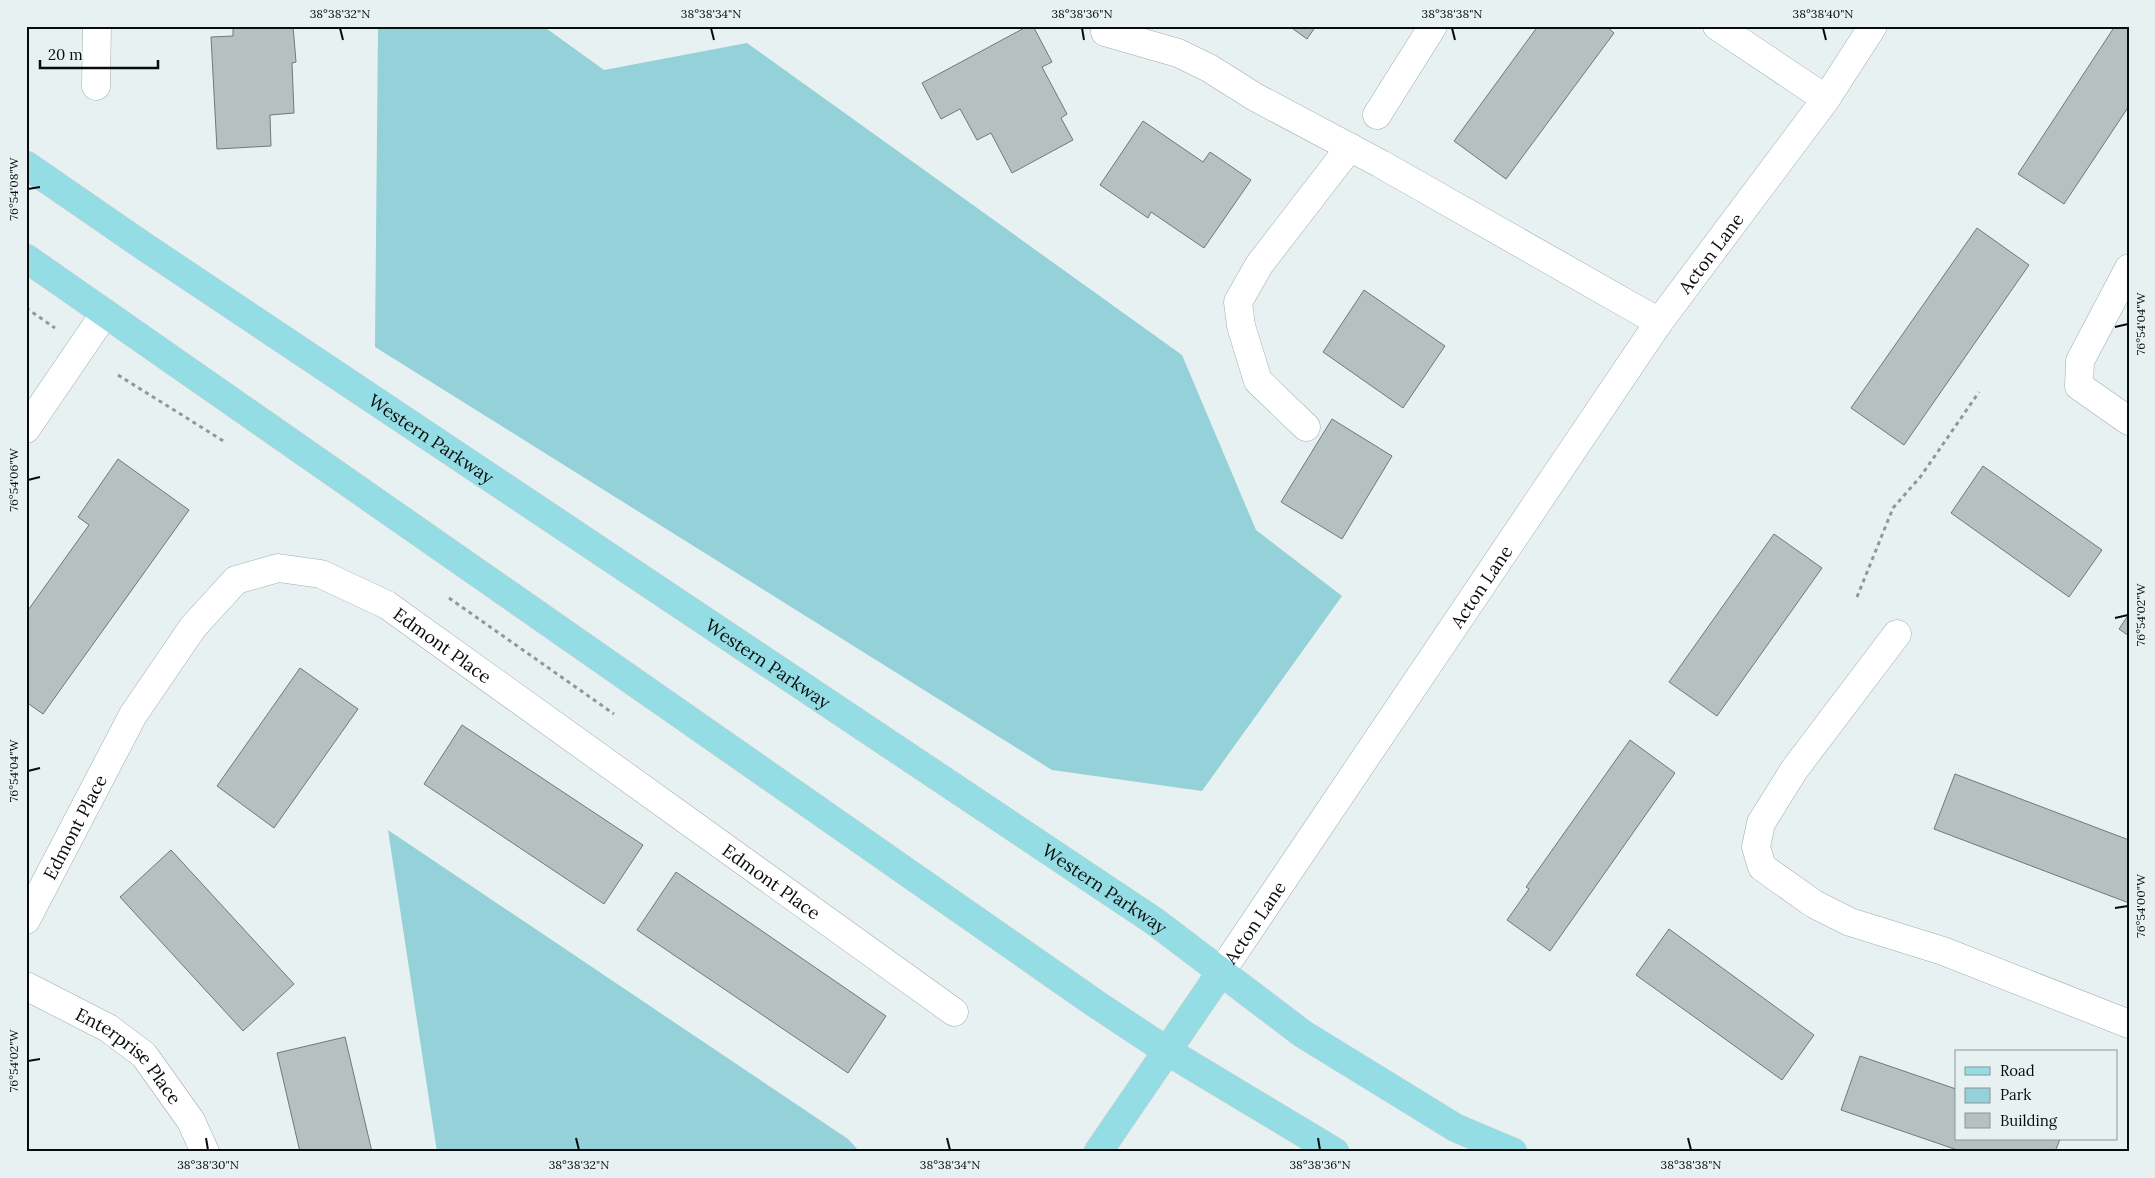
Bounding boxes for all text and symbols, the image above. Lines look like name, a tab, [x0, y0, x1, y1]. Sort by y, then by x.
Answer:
text: 38°38'32"N	[310, 6, 370, 21]
text: 38°38'34"N	[681, 6, 741, 21]
text: 38°38'36"N	[1051, 6, 1113, 21]
text: 38°38'38"N	[1422, 6, 1482, 21]
text: 38°38'40"N	[1793, 6, 1853, 21]
scale bar	[40, 38, 158, 70]
text: 20 m	[48, 45, 83, 64]
text: 76°54'08"W	[6, 156, 21, 221]
street label: Acton Lane	[1672, 208, 1748, 299]
text: 76°54'04"W	[2133, 292, 2148, 355]
street label: Western Parkway	[364, 388, 499, 489]
text: 76°54'06"W	[6, 447, 21, 512]
street label: Acton Lane	[1444, 540, 1517, 633]
text: 76°54'02"W	[2133, 583, 2148, 646]
street label: Edmont Place	[389, 602, 496, 688]
street label: Western Parkway	[701, 613, 836, 714]
text: 76°54'04"W	[6, 739, 21, 802]
street label: Edmont Place	[38, 770, 112, 883]
street label: Edmont Place	[718, 838, 825, 924]
street label: Western Parkway	[1038, 838, 1173, 939]
text: 76°54'00"W	[2133, 873, 2148, 938]
street label: Acton Lane	[1218, 876, 1291, 969]
street label: Enterprise Place	[72, 1002, 187, 1109]
text: 76°54'02"W	[6, 1029, 21, 1092]
legend	[1955, 1050, 2118, 1140]
text: Road	[2000, 1061, 2035, 1080]
text: Park	[2000, 1085, 2031, 1104]
text: Building	[2000, 1111, 2058, 1130]
text: 38°38'30"N	[177, 1157, 239, 1172]
text: 38°38'32"N	[549, 1157, 609, 1172]
text: 38°38'34"N	[920, 1157, 980, 1172]
text: 38°38'36"N	[1289, 1157, 1351, 1172]
text: 38°38'38"N	[1661, 1157, 1721, 1172]

